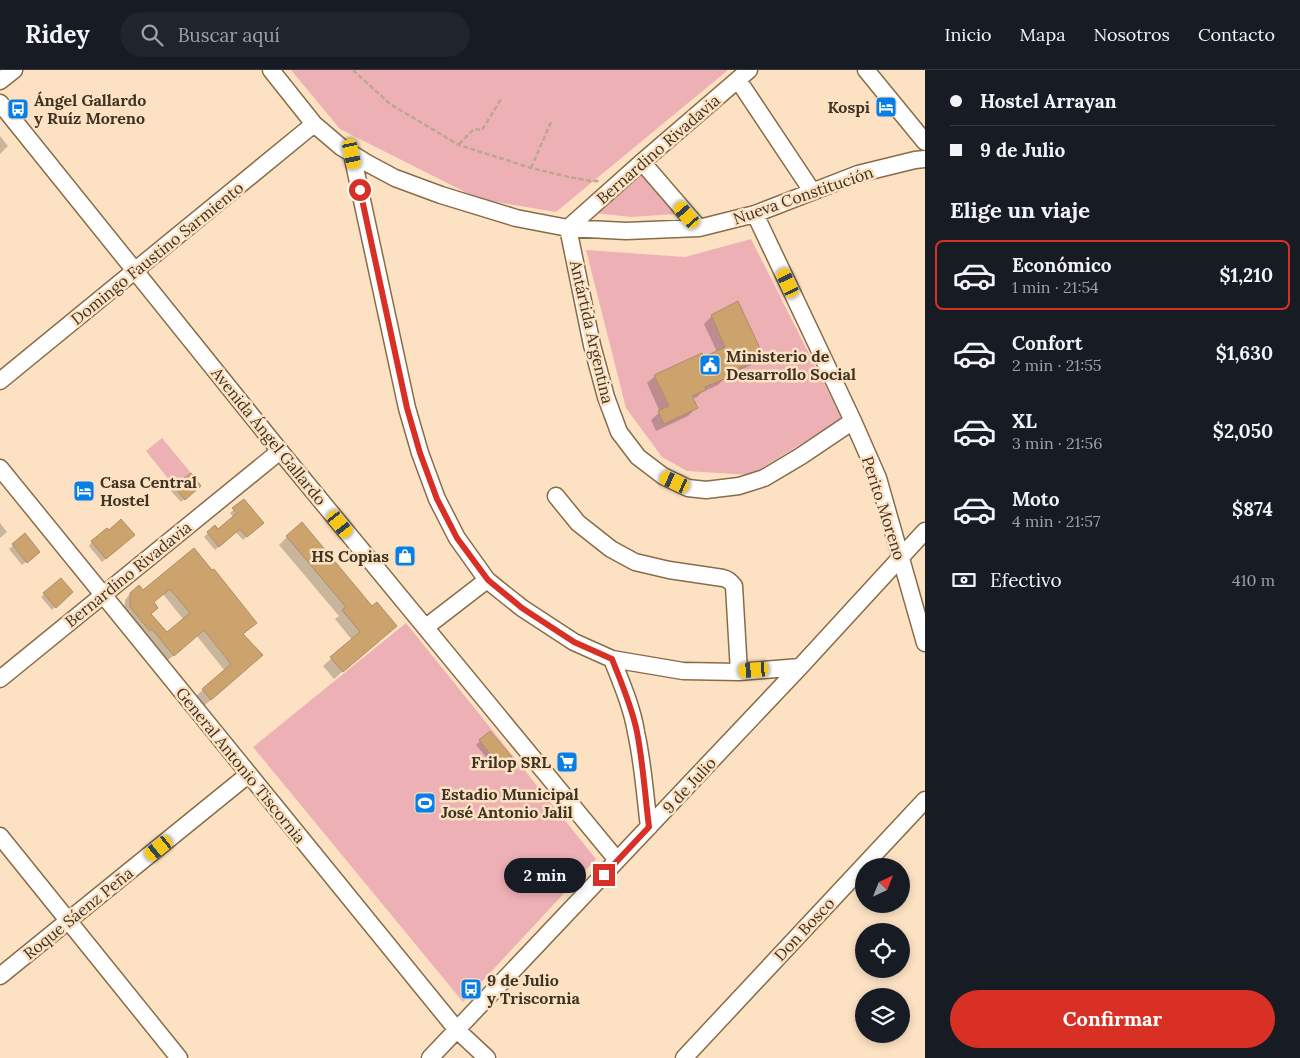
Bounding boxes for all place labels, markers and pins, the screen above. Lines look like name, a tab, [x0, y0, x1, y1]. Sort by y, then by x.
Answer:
place label: Ángel Gallardo y Ruíz Moreno	[34, 90, 146, 128]
hotel icon: Kospi	[874, 95, 898, 119]
bus stop icon: Ángel Gallardo y Ruíz Moreno	[6, 97, 30, 121]
place label: Kospi	[827, 97, 870, 117]
place label: Ministerio de Desarrollo Social	[726, 346, 856, 384]
public building icon: Ministerio de Desarrollo Social	[698, 353, 722, 377]
place label: Casa Central Hostel	[100, 472, 197, 510]
hotel icon: Casa Central Hostel	[72, 479, 96, 503]
shop icon: HS Copias	[393, 544, 417, 568]
place label: HS Copias	[311, 546, 389, 566]
supermarket icon: Frilop SRL	[555, 750, 579, 774]
place label: Frilop SRL	[471, 752, 551, 772]
place label: Estadio Municipal José Antonio Jalil	[441, 784, 579, 822]
sports icon: Estadio Municipal José Antonio Jalil	[413, 791, 437, 815]
place label: 9 de Julio y Triscornia	[487, 970, 580, 1008]
bus stop icon: 9 de Julio y Triscornia	[459, 977, 483, 1001]

